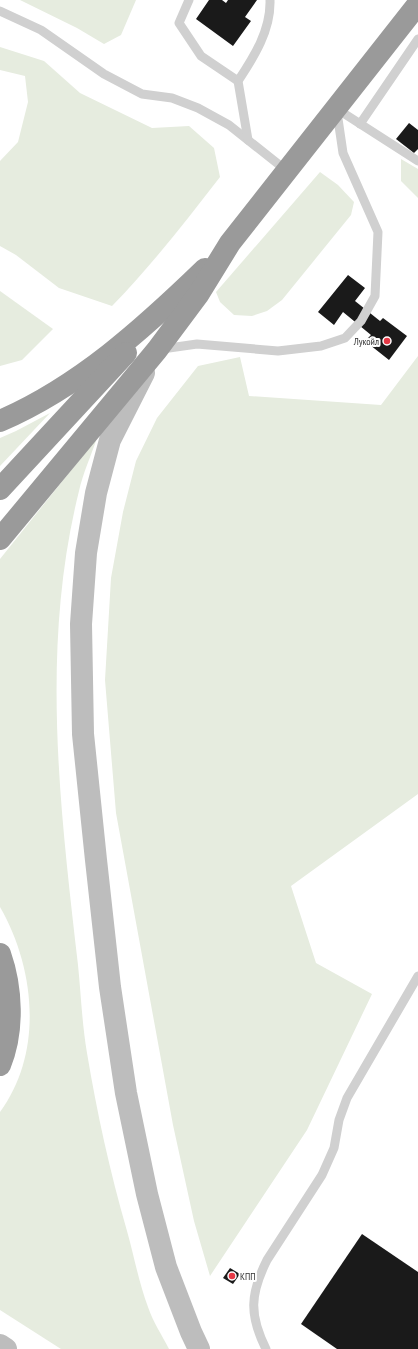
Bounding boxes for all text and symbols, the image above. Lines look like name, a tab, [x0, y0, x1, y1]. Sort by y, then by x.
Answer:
place label: Лукойл	[353, 335, 379, 348]
marker: Лукойл	[382, 336, 392, 346]
place label: КПП	[240, 1270, 255, 1283]
marker: КПП	[227, 1271, 237, 1281]

